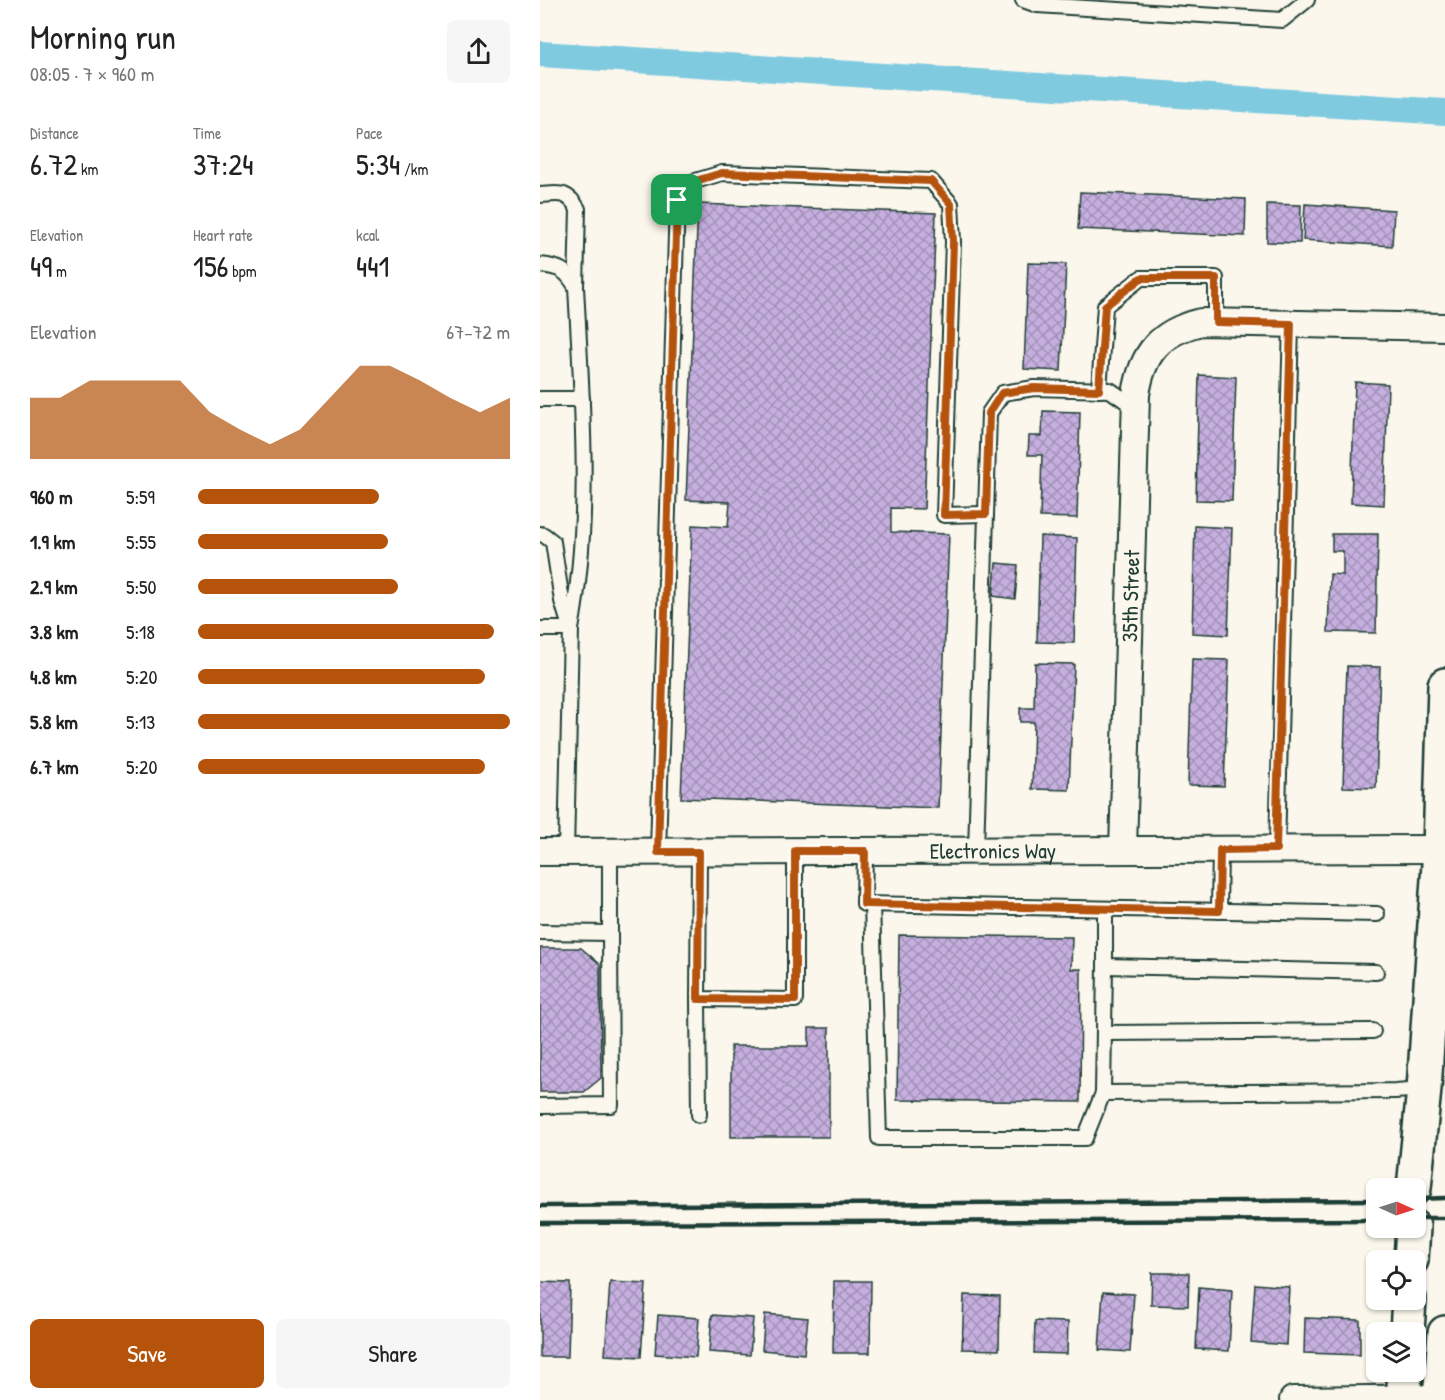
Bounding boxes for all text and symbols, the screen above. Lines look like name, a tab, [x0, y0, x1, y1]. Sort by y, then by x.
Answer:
text: Morning run	[30, 15, 176, 59]
button: share	[447, 20, 510, 83]
text: 08:05 · 7 × 960 m	[30, 60, 154, 87]
text: Distance	[30, 122, 79, 144]
text: Time	[193, 122, 221, 144]
text: Pace	[356, 122, 383, 144]
text: 6.72	[30, 144, 77, 184]
text: 37:24	[193, 144, 254, 184]
text: 5:34	[356, 144, 400, 184]
text: km	[77, 158, 98, 180]
text: /km	[400, 158, 428, 180]
pin	[651, 174, 702, 225]
icon: arrive	[660, 183, 693, 216]
text: Elevation	[30, 224, 83, 246]
text: Heart rate	[193, 224, 253, 246]
text: kcal	[356, 224, 379, 246]
text: 49	[30, 246, 52, 286]
text: 156	[193, 246, 229, 286]
text: 441	[356, 246, 389, 286]
text: m	[52, 260, 67, 282]
text: bpm	[229, 260, 257, 282]
text: Elevation	[30, 318, 96, 345]
text: 67–72 m	[446, 318, 510, 345]
text: 960 m	[30, 483, 72, 510]
text: 5:59	[126, 483, 155, 510]
text: 1.9 km	[30, 528, 75, 555]
text: 5:55	[126, 528, 156, 555]
street label: 35th Street	[1114, 549, 1147, 643]
text: 2.9 km	[30, 573, 77, 600]
text: 5:50	[126, 573, 157, 600]
text: 3.8 km	[30, 618, 78, 645]
text: 5:18	[126, 618, 155, 645]
text: 4.8 km	[30, 663, 77, 690]
text: 5:20	[126, 663, 157, 690]
text: 5.8 km	[30, 708, 78, 735]
text: 5:13	[126, 708, 155, 735]
text: 6.7 km	[30, 753, 79, 780]
text: 5:20	[126, 753, 157, 780]
street label: Electronics Way	[930, 835, 1056, 866]
north arrow	[1366, 1178, 1426, 1238]
map controls	[1366, 1178, 1426, 1382]
button: locate	[1366, 1250, 1426, 1310]
button: Save	[30, 1319, 264, 1388]
button: Share	[276, 1319, 510, 1388]
button: layers	[1366, 1322, 1426, 1382]

